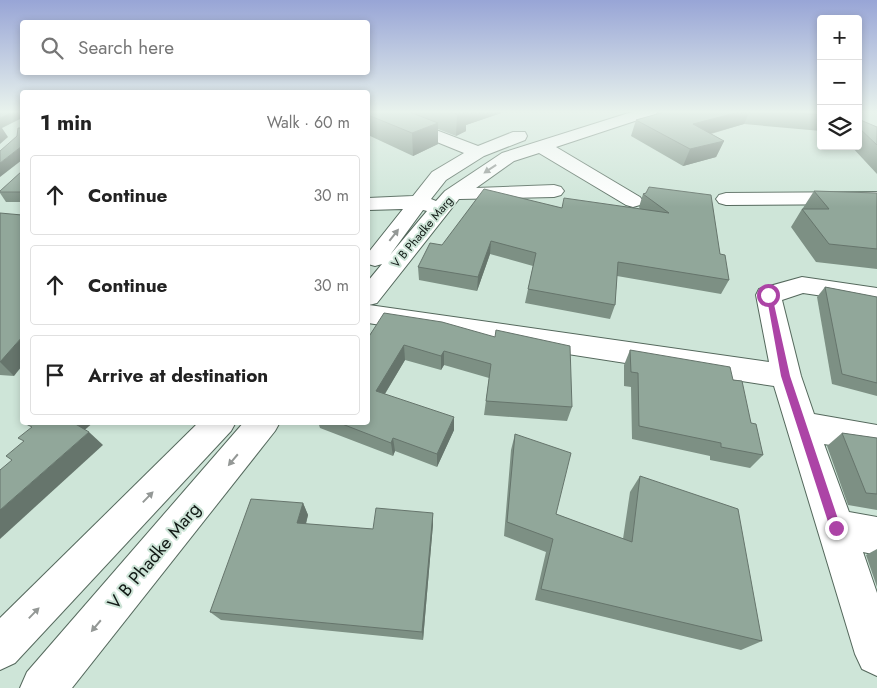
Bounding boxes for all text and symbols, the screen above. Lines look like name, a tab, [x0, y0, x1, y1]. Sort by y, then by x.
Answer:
map controls	[817, 15, 862, 150]
button: +	[817, 15, 862, 60]
search box	[20, 20, 370, 75]
icon: search	[38, 34, 66, 62]
text: Search here	[78, 34, 174, 61]
button: −	[817, 60, 862, 105]
button: layers	[817, 105, 862, 150]
text: 1 min	[40, 108, 92, 138]
text: Walk · 60 m	[267, 111, 350, 134]
one-way arrow	[483, 164, 496, 174]
icon: ahead	[41, 181, 69, 209]
text: Continue	[88, 182, 167, 209]
text: 30 m	[313, 184, 349, 207]
street label: V B Phadke Marg	[387, 192, 457, 272]
one-way arrow	[388, 229, 399, 242]
icon: ahead	[41, 271, 69, 299]
text: Continue	[88, 272, 167, 299]
text: 30 m	[313, 274, 349, 297]
route start	[757, 284, 780, 307]
icon: arrive	[41, 361, 69, 389]
text: Arrive at destination	[88, 362, 268, 389]
one-way arrow	[228, 454, 239, 466]
one-way arrow	[142, 491, 154, 503]
street label: V B Phadke Marg	[101, 497, 207, 615]
route end	[825, 517, 848, 540]
one-way arrow	[28, 607, 40, 619]
one-way arrow	[91, 619, 102, 632]

